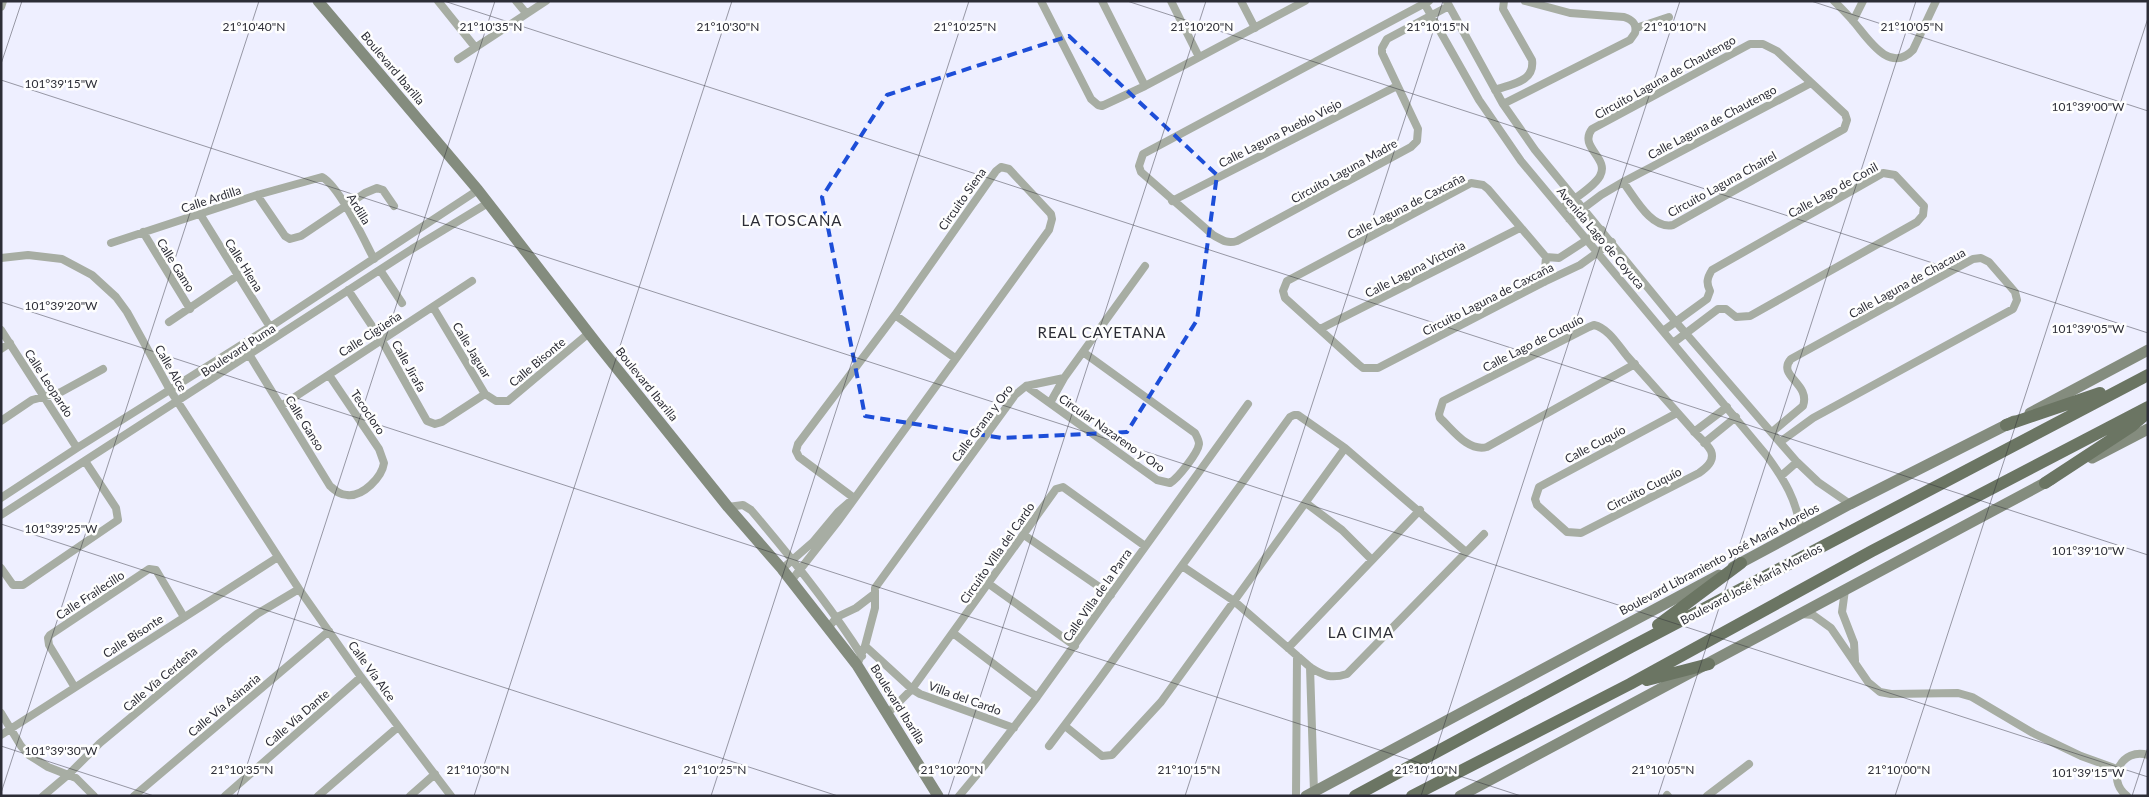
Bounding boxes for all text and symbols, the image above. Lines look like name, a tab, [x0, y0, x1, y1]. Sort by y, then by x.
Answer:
text: 21°10'40"N	[223, 19, 285, 34]
text: 21°10'35"N	[460, 19, 522, 34]
text: 21°10'30"N	[697, 19, 759, 34]
text: 21°10'25"N	[934, 19, 996, 34]
text: 21°10'20"N	[1171, 19, 1233, 34]
text: 21°10'15"N	[1407, 19, 1469, 34]
text: 21°10'10"N	[1644, 19, 1706, 34]
text: 21°10'05"N	[1881, 19, 1943, 34]
street label: Boulevard Ibarilla	[358, 28, 428, 108]
street label: Circuito Laguna de Chautengo	[1592, 32, 1738, 122]
text: 101°39'15"W	[24, 76, 98, 91]
street label: Calle Laguna de Chautengo	[1645, 82, 1779, 162]
street label: Calle Laguna Pueblo Viejo	[1216, 95, 1344, 171]
text: 101°39'00"W	[2051, 99, 2125, 114]
street label: Circuito Laguna Madre	[1288, 136, 1400, 206]
street label: Circuito Laguna Chairel	[1665, 148, 1779, 220]
street label: Calle Lago de Conil	[1785, 159, 1881, 221]
street label: Circuito Siena	[935, 165, 989, 233]
street label: Calle Laguna de Caxcaña	[1345, 170, 1467, 242]
street label: Calle Ardilla	[179, 182, 243, 216]
street label: Avenida Lago de Coyuca	[1554, 184, 1648, 292]
street label: Ardilla	[344, 191, 374, 227]
district label: LA TOSCANA	[741, 211, 843, 229]
street label: Calle Gamo	[154, 235, 198, 295]
street label: Calle Hiena	[222, 236, 266, 294]
street label: Calle Laguna Victoria	[1362, 237, 1468, 301]
street label: Calle Laguna de Chacaua	[1846, 245, 1968, 321]
street label: Circuito Laguna de Caxcaña	[1420, 259, 1556, 339]
text: 101°39'20"W	[24, 298, 98, 313]
street label: Calle Cigüeña	[336, 308, 404, 360]
street label: Calle Lago de Cuquío	[1480, 311, 1586, 375]
street label: Calle Jaguar	[449, 319, 495, 381]
street label: Boulevard Puma	[198, 320, 278, 380]
text: 101°39'05"W	[2051, 321, 2125, 336]
district label: REAL CAYETANA	[1037, 323, 1167, 341]
street label: Calle Bisonte	[506, 334, 568, 390]
street label: Calle Jirafa	[389, 338, 429, 395]
street label: Calle Alce	[152, 342, 190, 394]
street label: Boulevard Ibarilla	[613, 344, 681, 424]
street label: Calle Leopardo	[21, 346, 77, 420]
street label: Calle Grana y Oro	[948, 381, 1016, 465]
street label: Tecocloro	[348, 387, 388, 437]
street label: Circular Nazareno y Oro	[1056, 391, 1168, 475]
street label: Calle Ganso	[282, 393, 328, 454]
street label: Calle Cuquío	[1562, 422, 1628, 466]
street label: Circuito Cuquío	[1604, 464, 1684, 514]
street label: Circuito Villa del Cardo	[956, 499, 1038, 607]
street label: Boulevard Libramiento José María Morelos	[1617, 500, 1821, 618]
text: 101°39'25"W	[24, 521, 98, 536]
street label: Boulevard José María Morelos	[1678, 540, 1824, 628]
text: 101°39'10"W	[2051, 543, 2125, 558]
street label: Calle Villa de la Parra	[1059, 546, 1135, 644]
street label: Calle Frailecillo	[53, 567, 127, 623]
street label: Calle Bisonte	[100, 611, 166, 661]
district label: LA CIMA	[1328, 623, 1394, 641]
street label: Calle Vía Alce	[345, 638, 399, 704]
street label: Calle Vía Cerdeña	[120, 644, 200, 714]
street label: Boulevard Ibarilla	[868, 661, 928, 747]
street label: Calle Vía Asinaria	[185, 670, 263, 740]
street label: Villa del Cardo	[927, 678, 1004, 718]
street label: Calle Vía Dante	[262, 686, 332, 750]
text: 101°39'30"W	[24, 743, 98, 758]
text: 21°10'35"N	[211, 762, 273, 777]
text: 21°10'30"N	[447, 762, 509, 777]
text: 21°10'25"N	[684, 762, 746, 777]
text: 21°10'20"N	[921, 762, 983, 777]
text: 21°10'15"N	[1158, 762, 1220, 777]
text: 21°10'10"N	[1395, 762, 1457, 777]
text: 21°10'05"N	[1632, 762, 1694, 777]
text: 21°10'00"N	[1868, 762, 1930, 777]
text: 101°39'15"W	[2051, 765, 2125, 780]

